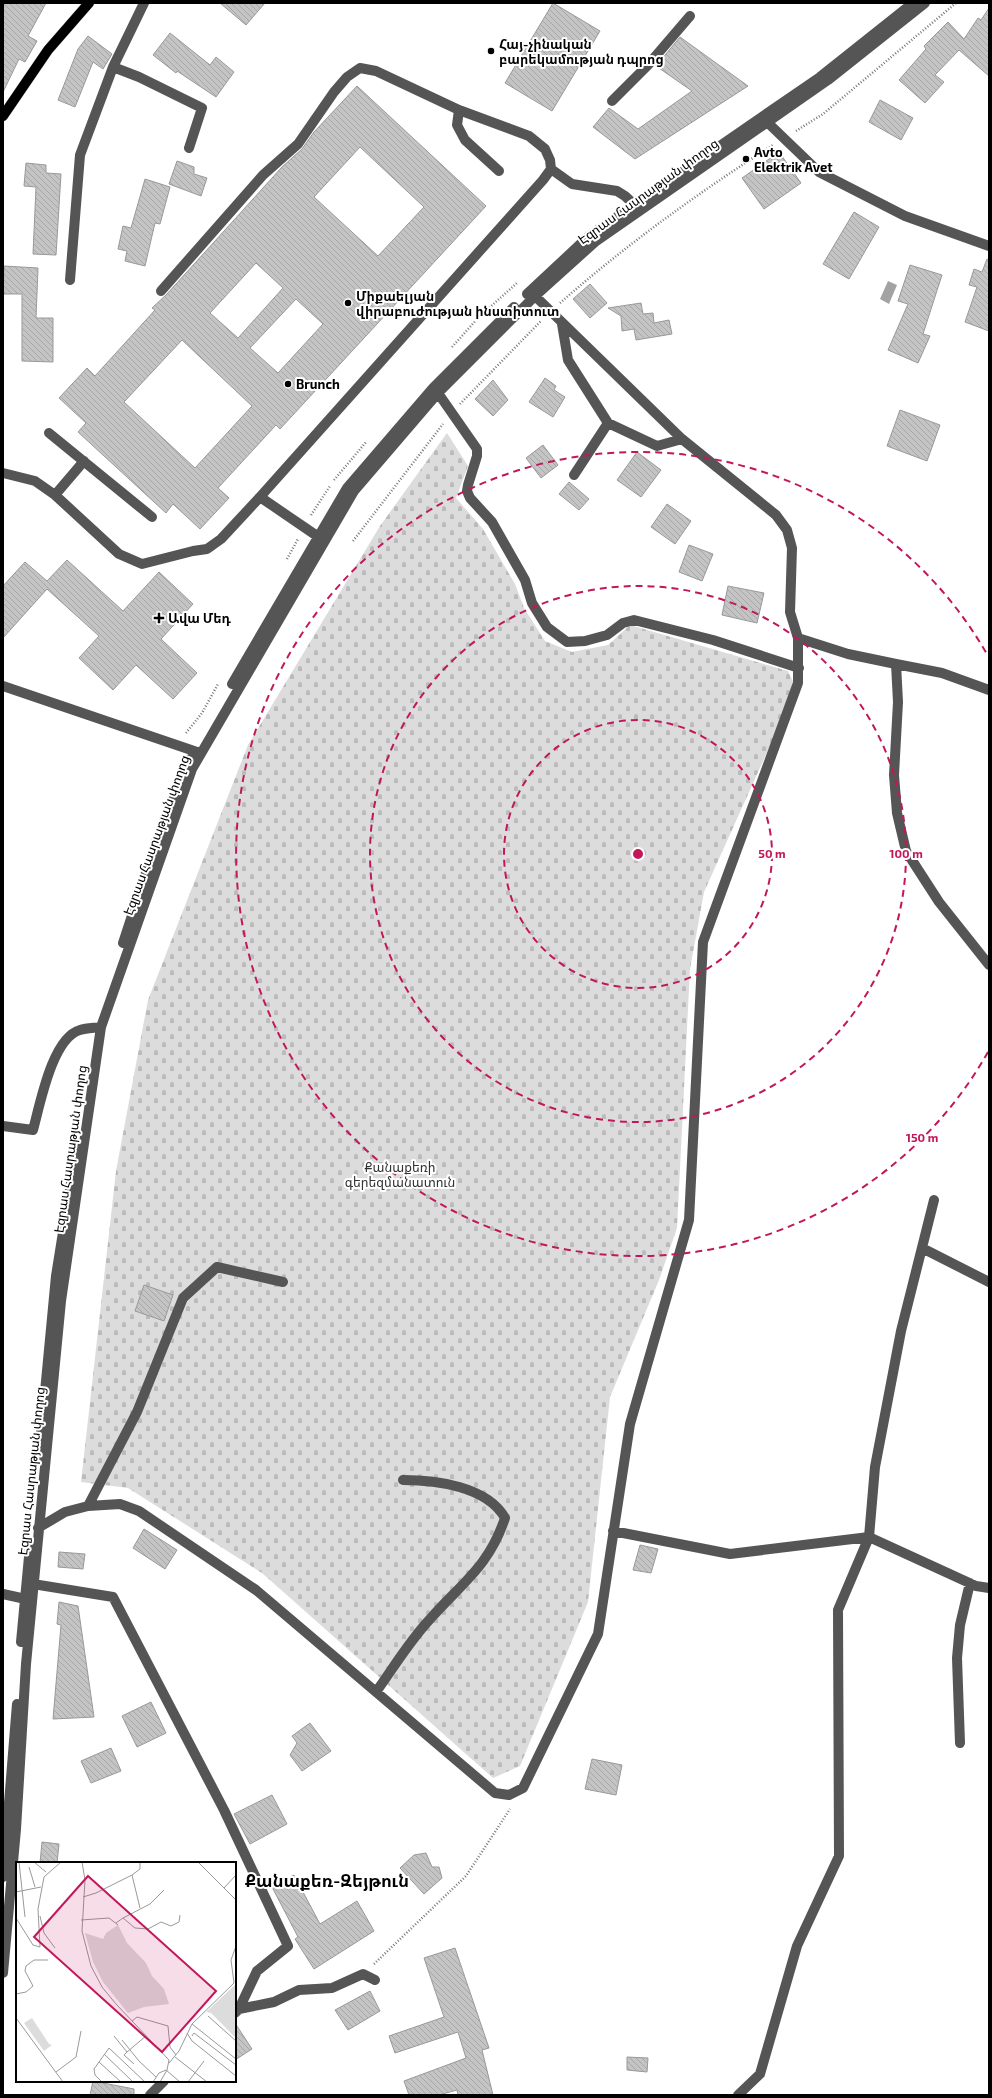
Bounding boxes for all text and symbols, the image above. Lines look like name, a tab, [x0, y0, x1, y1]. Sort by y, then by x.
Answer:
place label: Հայ-չինական բարեկամության դպրոց	[499, 36, 664, 67]
marker: Հայ-չինական բարեկամության դպրոց	[486, 46, 496, 56]
street label: Էզրաս Հասրաթյան փողոց	[575, 135, 721, 247]
place label: Avto Elektrik Avet	[754, 144, 833, 175]
marker: Avto Elektrik Avet	[741, 154, 751, 164]
place label: Միքաելյան վիրաբուժության ինստիտուտ	[356, 288, 559, 319]
marker: Միքաելյան վիրաբուժության ինստիտուտ	[343, 298, 353, 308]
place label: Brunch	[296, 376, 340, 392]
marker: Brunch	[283, 379, 293, 389]
place label: Ավա Մեդ	[168, 610, 232, 626]
marker: Ավա Մեդ	[153, 612, 165, 624]
street label: Էզրաս Հասրաթյան փողոց	[119, 753, 193, 917]
text: 50 m	[758, 846, 786, 860]
text: 100 m	[889, 846, 923, 860]
centre of rings	[631, 847, 645, 861]
street label: Էզրաս Հասրաթյան փողոց	[50, 1064, 90, 1234]
text: 150 m	[906, 1130, 938, 1144]
park label: Քանաքեռի գերեզմանատուն	[345, 1159, 455, 1190]
street label: Էզրաս Հասրաթյան փողոց	[14, 1386, 48, 1556]
inset map	[16, 1862, 236, 2082]
district label: Քանաքեռ-Զեյթուն	[245, 1870, 409, 1891]

